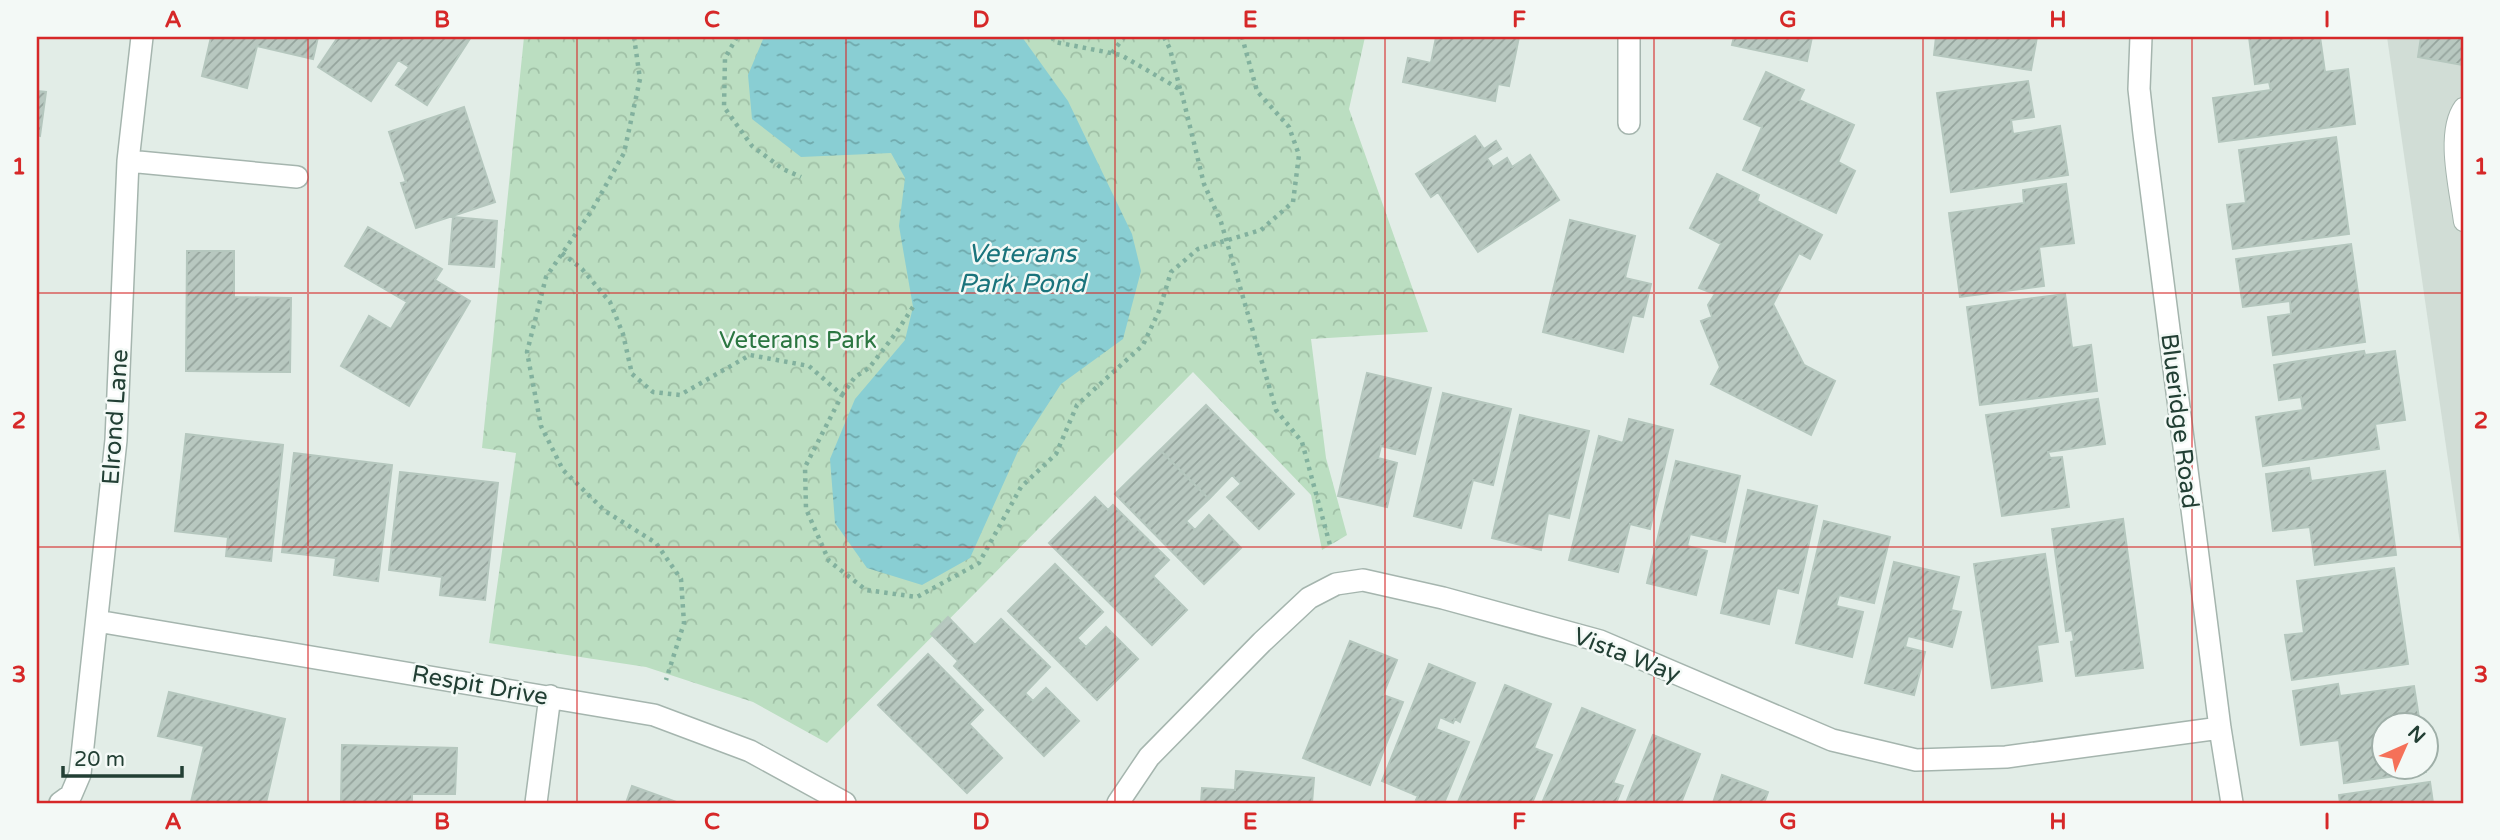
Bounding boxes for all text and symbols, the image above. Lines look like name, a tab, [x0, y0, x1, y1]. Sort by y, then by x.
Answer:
text: A	[164, 6, 182, 34]
text: B	[434, 6, 450, 34]
text: C	[704, 6, 720, 34]
text: D	[972, 6, 990, 34]
text: E	[1243, 6, 1257, 34]
text: F	[1512, 6, 1526, 34]
text: G	[1779, 6, 1797, 34]
text: H	[2049, 6, 2067, 34]
text: I	[2324, 6, 2330, 34]
text: 1	[12, 153, 26, 181]
text: 1	[2474, 153, 2488, 181]
water label: Veterans Park Pond	[958, 238, 1088, 299]
park label: Veterans Park	[719, 326, 877, 355]
street label: Blueridge Road	[2154, 332, 2205, 510]
street label: Elrond Lane	[96, 348, 135, 486]
text: 2	[12, 407, 26, 435]
text: 2	[2474, 407, 2488, 435]
street label: Vista Way	[1569, 622, 1684, 689]
street label: Respit Drive	[410, 659, 550, 712]
text: 3	[12, 661, 26, 689]
text: 3	[2474, 661, 2488, 689]
north arrow	[2370, 710, 2440, 780]
text: N	[2403, 722, 2429, 748]
scale bar	[63, 735, 182, 779]
text: 20 m	[74, 747, 125, 772]
text: A	[164, 808, 182, 836]
text: B	[434, 808, 450, 836]
text: C	[704, 808, 720, 836]
text: D	[972, 808, 990, 836]
text: E	[1243, 808, 1257, 836]
text: F	[1512, 808, 1526, 836]
text: G	[1779, 808, 1797, 836]
text: H	[2049, 808, 2067, 836]
text: I	[2324, 808, 2330, 836]

